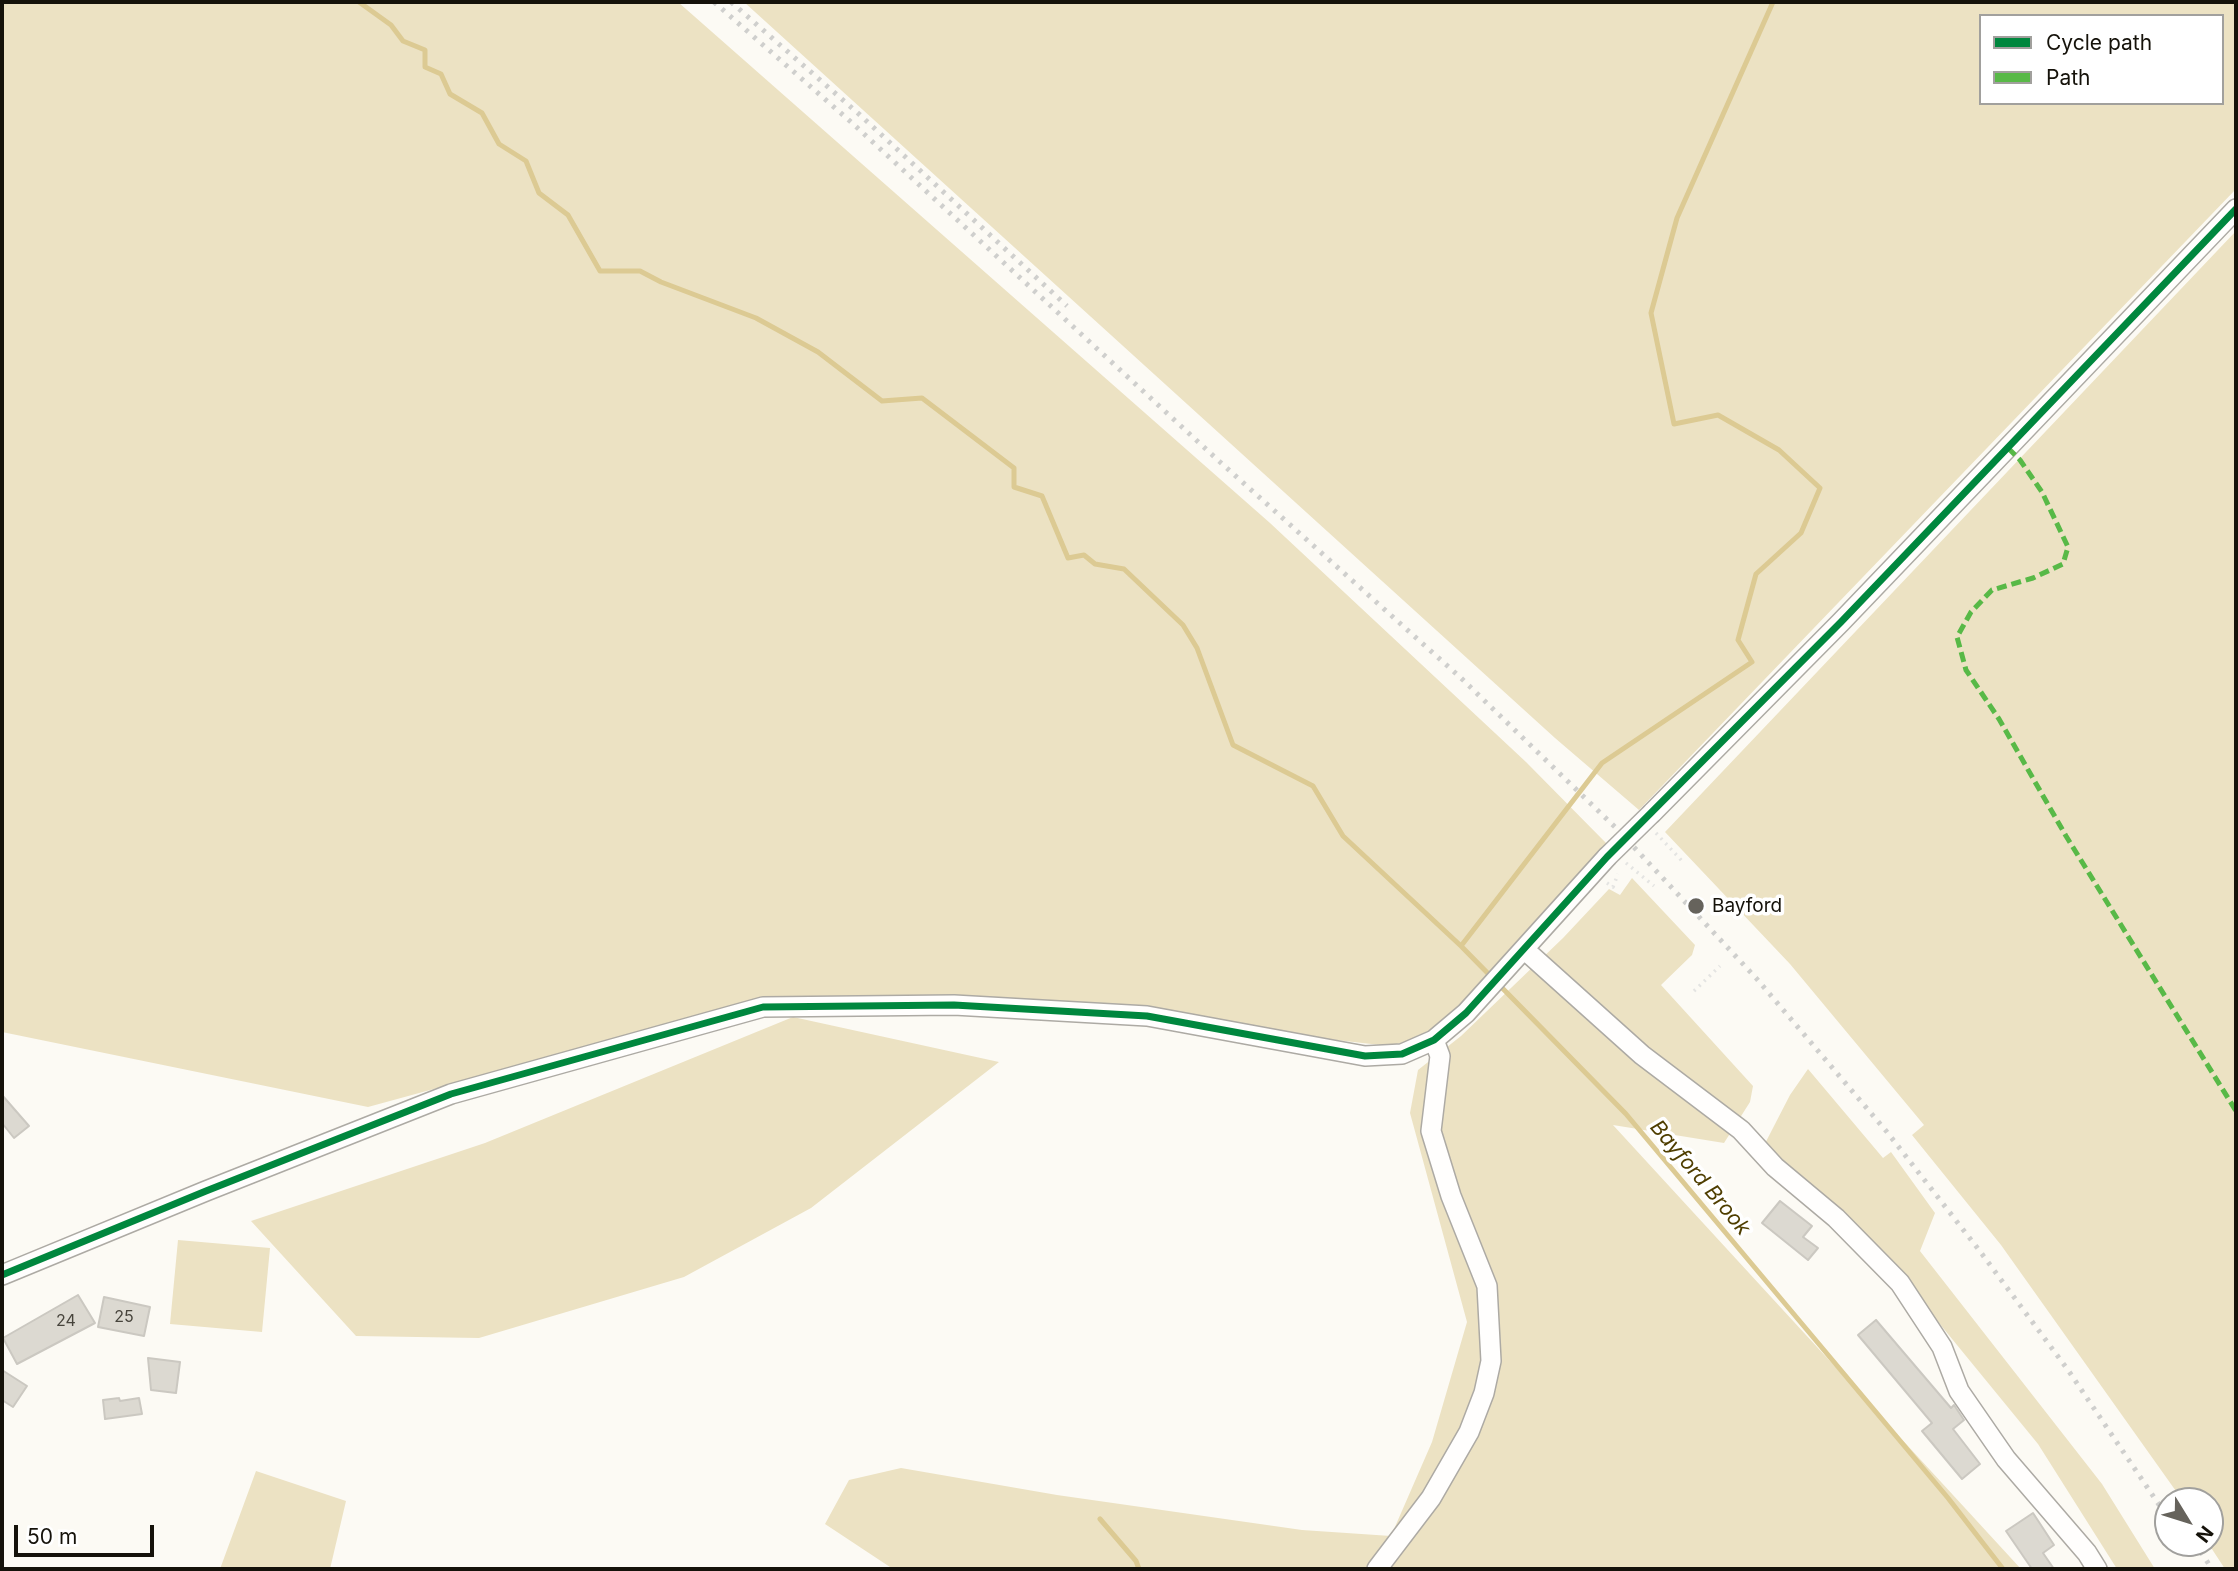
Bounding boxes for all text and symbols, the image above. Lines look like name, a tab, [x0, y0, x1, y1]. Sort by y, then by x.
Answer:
legend	[1979, 14, 2224, 105]
text: Cycle path	[2046, 30, 2152, 55]
text: Path	[2046, 65, 2091, 90]
place label: Bayford	[1712, 895, 1782, 917]
marker: Bayford	[1686, 896, 1706, 916]
water label: Bayford Brook	[1645, 1115, 1755, 1241]
house number: 25	[114, 1307, 134, 1327]
house number: 24	[56, 1311, 76, 1331]
north arrow	[2154, 1487, 2224, 1557]
scale bar	[18, 1512, 158, 1556]
text: N	[2191, 1521, 2218, 1547]
text: 50 m	[27, 1524, 77, 1549]

